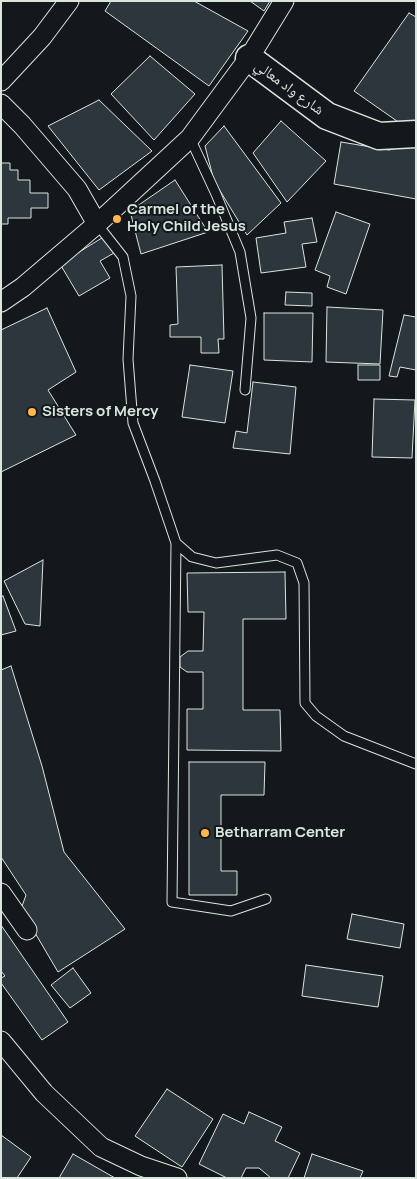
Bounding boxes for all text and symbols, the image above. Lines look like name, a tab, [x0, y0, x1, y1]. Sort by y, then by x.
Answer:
street label: شارع واد معالي	[251, 57, 327, 119]
place label: Carmel of the Holy Child Jesus	[127, 201, 246, 236]
marker: Carmel of the Holy Child Jesus	[111, 213, 123, 225]
place label: Sisters of Mercy	[42, 403, 158, 421]
marker: Sisters of Mercy	[26, 406, 38, 418]
place label: Betharram Center	[215, 824, 345, 842]
marker: Betharram Center	[199, 827, 211, 839]

